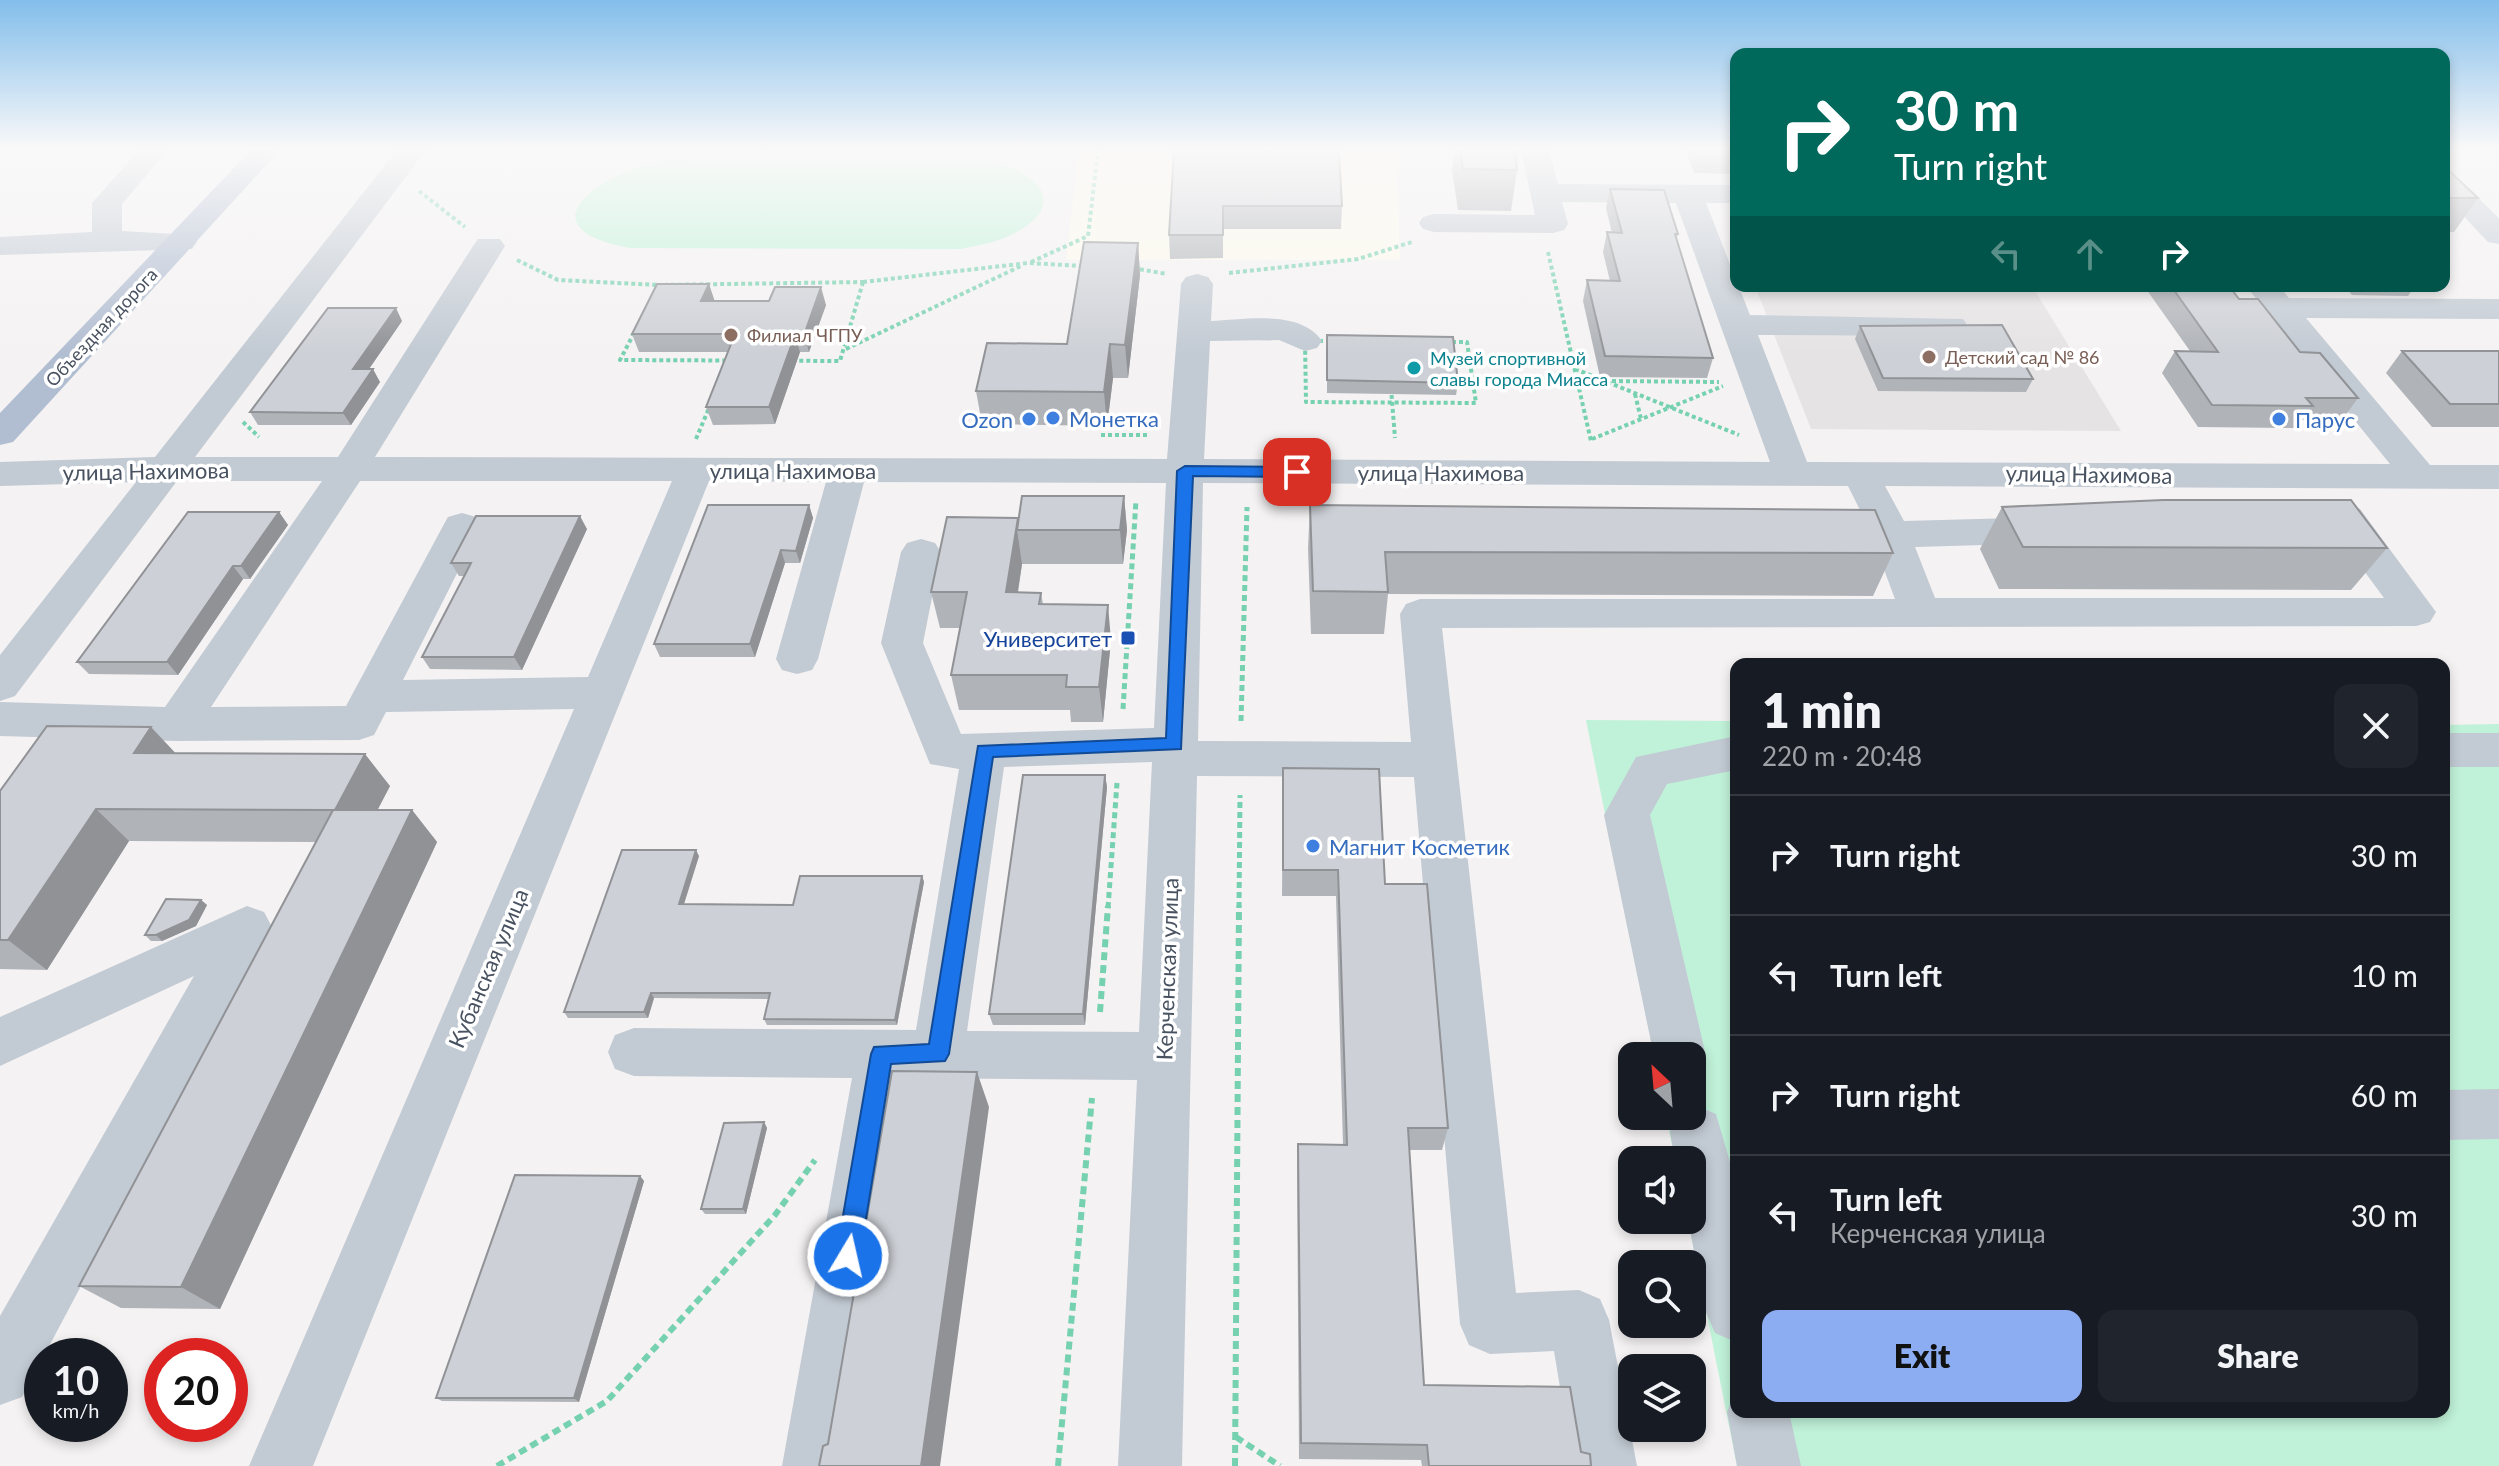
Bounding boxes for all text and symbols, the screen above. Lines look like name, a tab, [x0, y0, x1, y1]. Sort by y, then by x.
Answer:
text: 30 m	[1894, 76, 2019, 143]
icon: right	[1762, 80, 1866, 184]
text: Turn right	[1894, 144, 2047, 188]
icon: left	[1984, 232, 2028, 276]
icon: ahead	[2068, 232, 2112, 276]
icon: right	[2152, 232, 2196, 276]
street label: Объездная дорога	[40, 263, 162, 391]
place label: Филиал ЧГПУ	[747, 324, 863, 346]
marker: Филиал ЧГПУ	[722, 326, 740, 344]
place label: Детский сад № 86	[1945, 346, 2100, 368]
place label: Музей спортивной славы города Миасса	[1430, 347, 1608, 390]
marker: Детский сад № 86	[1920, 348, 1938, 366]
marker: Музей спортивной славы города Миасса	[1405, 359, 1423, 377]
place label: Монетка	[1069, 405, 1159, 432]
place label: Ozon	[961, 406, 1013, 433]
place label: Парус	[2295, 406, 2355, 433]
marker: Монетка	[1044, 409, 1062, 427]
marker: Ozon	[1020, 410, 1038, 428]
marker: Парус	[2270, 410, 2288, 428]
pin	[1263, 438, 1331, 506]
icon: arrive	[1275, 450, 1319, 494]
street label: улица Нахимова	[62, 456, 230, 486]
street label: улица Нахимова	[710, 457, 876, 484]
street label: улица Нахимова	[1358, 459, 1524, 486]
street label: улица Нахимова	[2005, 459, 2173, 489]
place label: Университет	[983, 625, 1112, 652]
marker: Университет	[1119, 629, 1137, 647]
text: 1 min	[1762, 681, 1882, 738]
button: close	[2334, 684, 2418, 768]
text: 220 m · 20:48	[1762, 740, 1922, 772]
place label: Магнит Косметик	[1329, 833, 1511, 860]
icon: right	[1762, 833, 1806, 877]
marker: Магнит Косметик	[1304, 837, 1322, 855]
text: Turn right	[1830, 837, 1960, 873]
text: 30 m	[2351, 837, 2418, 873]
street label: Керченская улица	[1150, 877, 1184, 1061]
street label: Кубанская улица	[442, 884, 534, 1052]
icon: left	[1762, 953, 1806, 997]
text: Turn left	[1830, 957, 1942, 993]
text: 10 m	[2351, 957, 2418, 993]
north arrow	[1618, 1042, 1706, 1130]
map controls	[1618, 1042, 1706, 1442]
icon: right	[1762, 1073, 1806, 1117]
text: Turn right	[1830, 1077, 1960, 1113]
text: 60 m	[2351, 1077, 2418, 1113]
button: sound	[1618, 1146, 1706, 1234]
text: Turn left	[1830, 1181, 1942, 1217]
icon: left	[1762, 1193, 1806, 1237]
text: 30 m	[2351, 1197, 2418, 1233]
position arrow	[806, 1214, 890, 1298]
text: Керченская улица	[1830, 1217, 2046, 1249]
button: search	[1618, 1250, 1706, 1338]
button: Exit	[1762, 1310, 2082, 1402]
button: Share	[2098, 1310, 2418, 1402]
speed limit sign: 20	[144, 1338, 248, 1442]
button: layers	[1618, 1354, 1706, 1442]
text: 10	[53, 1356, 99, 1404]
text: km/h	[53, 1398, 99, 1422]

